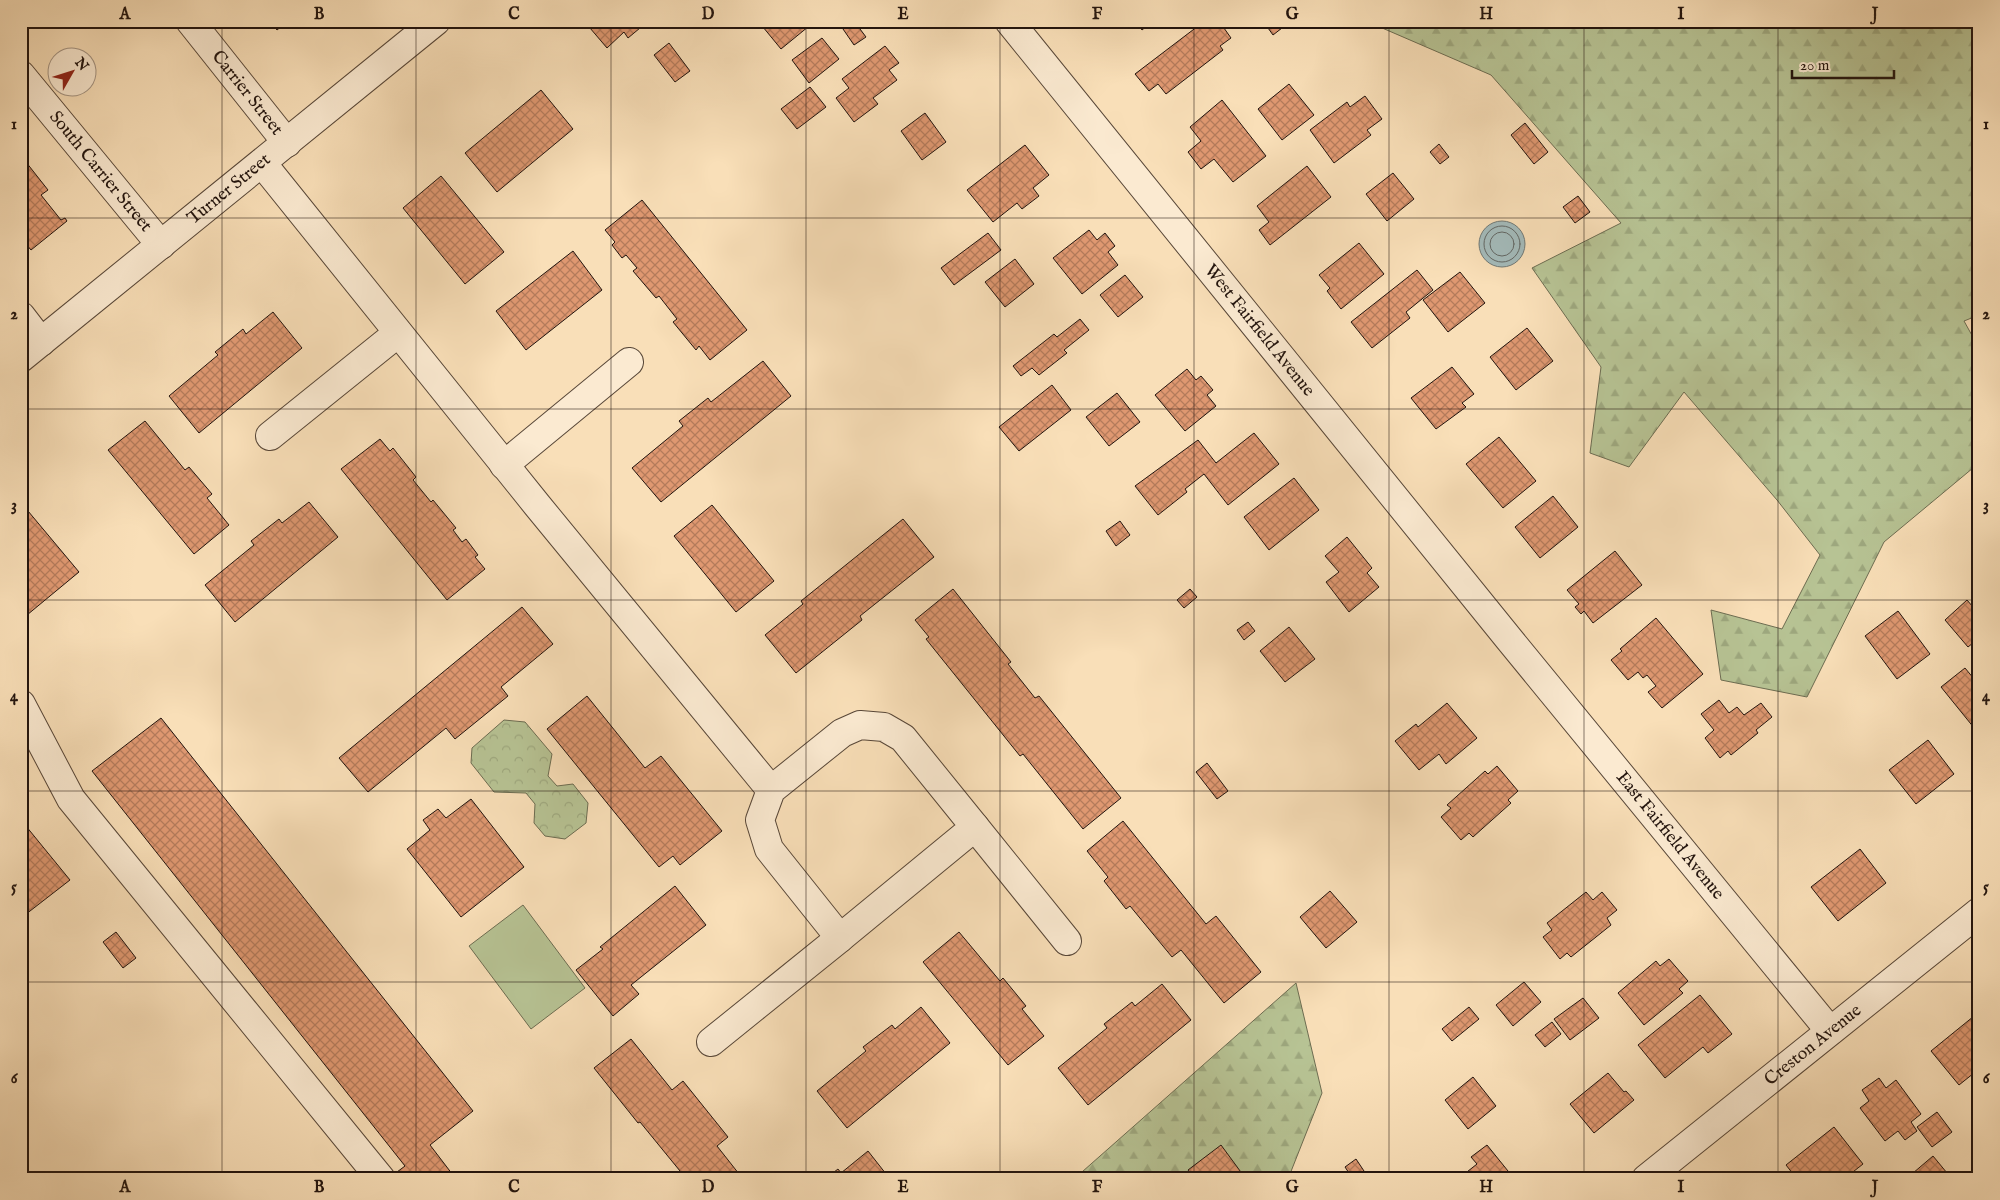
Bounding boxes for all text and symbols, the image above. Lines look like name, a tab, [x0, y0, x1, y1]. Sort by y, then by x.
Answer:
text: A	[119, 5, 132, 25]
text: B	[314, 5, 325, 25]
text: C	[508, 5, 520, 25]
text: D	[702, 5, 715, 25]
text: E	[897, 5, 909, 25]
text: F	[1092, 5, 1103, 25]
text: G	[1286, 5, 1299, 25]
text: H	[1479, 5, 1493, 25]
text: I	[1678, 5, 1685, 25]
text: J	[1870, 5, 1879, 25]
street label: Carrier Street	[206, 46, 288, 140]
north arrow	[48, 48, 98, 98]
scale bar	[1792, 48, 1895, 80]
text: N	[70, 53, 92, 75]
text: 20 m	[1800, 56, 1830, 75]
street label: South Carrier Street	[44, 106, 157, 237]
text: 1	[11, 115, 17, 135]
text: 1	[1983, 115, 1989, 135]
street label: Turner Street	[183, 148, 275, 230]
street label: West Fairfield Avenue	[1199, 260, 1320, 401]
text: 2	[10, 305, 18, 325]
text: 2	[1982, 305, 1990, 325]
text: 3	[11, 496, 17, 516]
text: 3	[1983, 496, 1989, 516]
text: 4	[10, 687, 19, 707]
text: 4	[1982, 687, 1991, 707]
street label: East Fairfield Avenue	[1611, 767, 1729, 904]
text: 5	[11, 878, 17, 898]
text: 5	[1983, 878, 1989, 898]
street label: Creston Avenue	[1760, 999, 1866, 1091]
text: 6	[11, 1069, 19, 1089]
text: 6	[1983, 1069, 1991, 1089]
text: A	[119, 1178, 132, 1198]
text: B	[314, 1178, 325, 1198]
text: C	[508, 1178, 520, 1198]
text: D	[702, 1178, 715, 1198]
text: E	[897, 1178, 909, 1198]
text: F	[1092, 1178, 1103, 1198]
text: G	[1286, 1178, 1299, 1198]
text: H	[1479, 1178, 1493, 1198]
text: I	[1678, 1178, 1685, 1198]
text: J	[1870, 1178, 1879, 1198]

